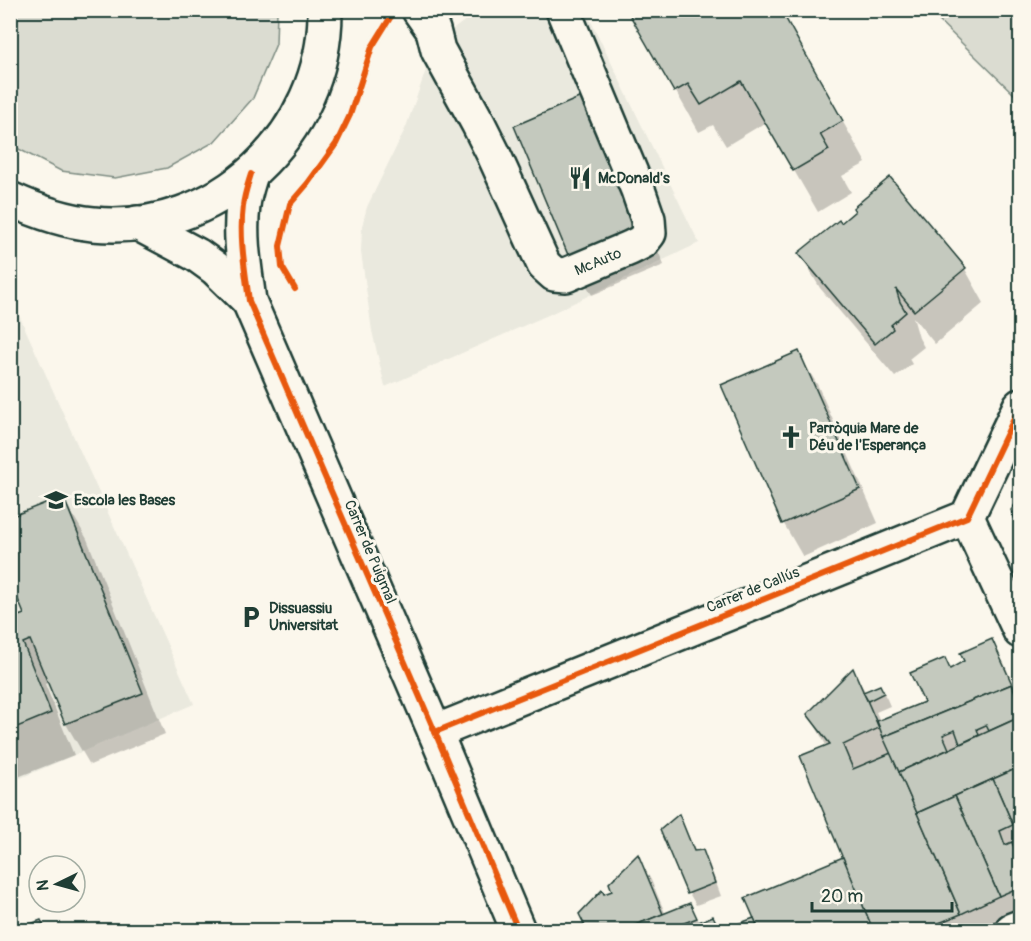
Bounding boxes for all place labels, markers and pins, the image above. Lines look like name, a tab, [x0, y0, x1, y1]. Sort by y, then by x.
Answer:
restaurant icon: McDonald's	[567, 165, 593, 191]
place label: McDonald's	[598, 169, 670, 188]
place label: Parròquia Mare de Déu de l'Esperança	[809, 419, 926, 455]
church icon: Parròquia Mare de Déu de l'Esperança	[778, 424, 804, 450]
school or university icon: Escola les Bases	[43, 487, 69, 513]
place label: Escola les Bases	[74, 491, 175, 510]
place label: Dissuassiu Universitat	[269, 599, 339, 635]
parking icon: Dissuassiu Universitat	[238, 604, 264, 630]

